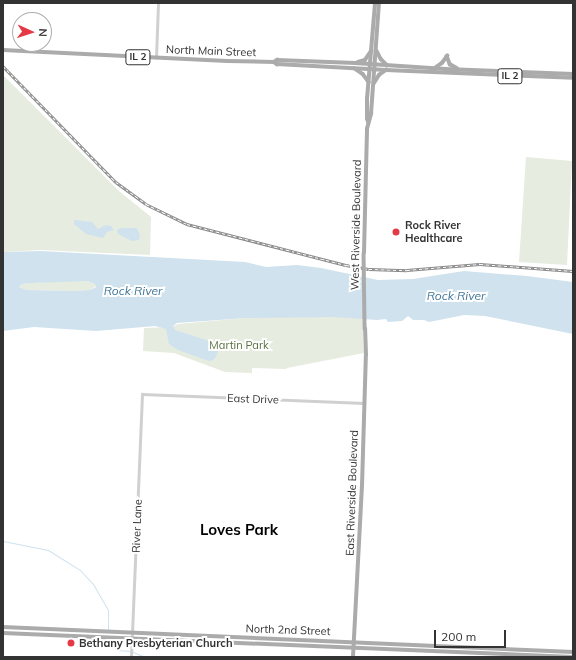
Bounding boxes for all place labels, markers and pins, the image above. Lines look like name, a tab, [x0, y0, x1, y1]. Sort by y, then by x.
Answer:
place label: Rock River Healthcare	[405, 219, 463, 245]
marker: Rock River Healthcare	[390, 226, 402, 238]
place label: Bethany Presbyterian Church	[79, 636, 233, 650]
marker: Bethany Presbyterian Church	[66, 638, 76, 648]

